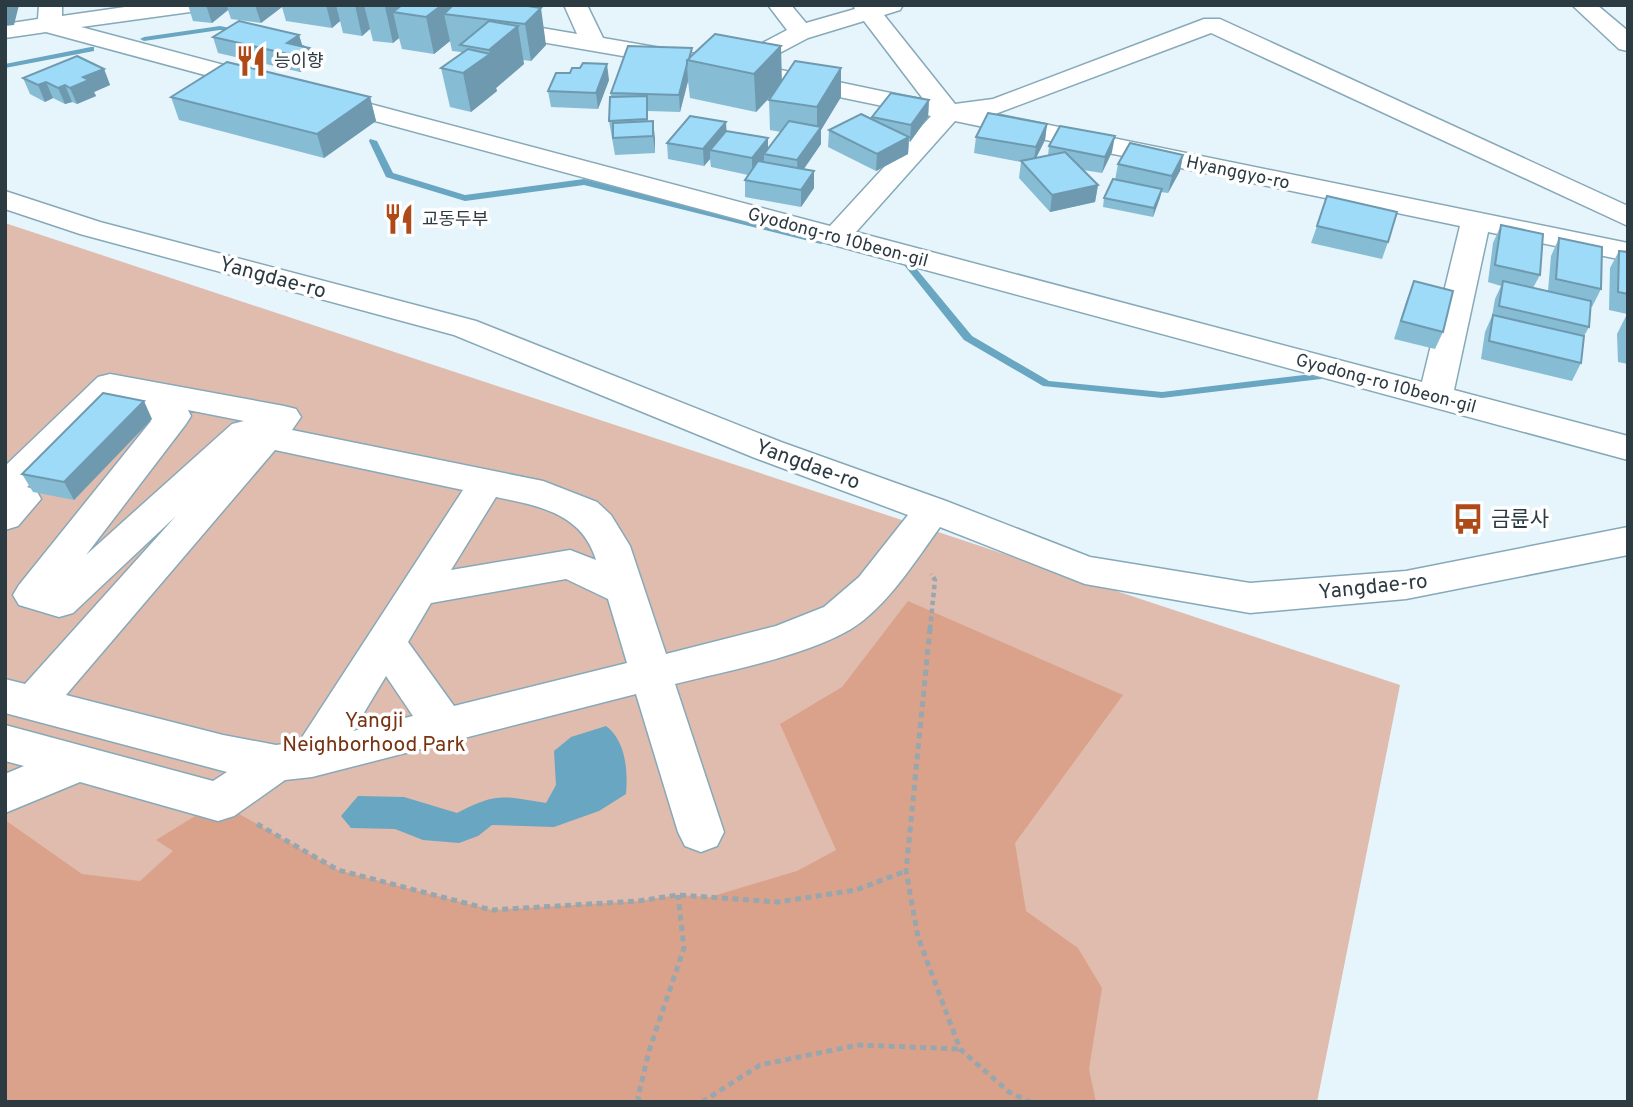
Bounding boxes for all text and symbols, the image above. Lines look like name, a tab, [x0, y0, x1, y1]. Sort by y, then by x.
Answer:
restaurant icon: 능이향	[234, 44, 268, 78]
place label: 능이향	[274, 51, 324, 74]
street label: Hyanggyo-ro	[1184, 151, 1292, 196]
restaurant icon: 교동두부	[382, 202, 416, 236]
street label: Gyodong-ro 10beon-gil	[745, 203, 930, 274]
place label: 교동두부	[422, 209, 488, 232]
street label: Yangdae-ro	[216, 251, 329, 306]
street label: Gyodong-ro 10beon-gil	[1293, 349, 1478, 420]
street label: Yangdae-ro	[751, 434, 864, 497]
bus stop icon: 금륜사	[1451, 502, 1485, 536]
place label: 금륜사	[1491, 507, 1549, 534]
street label: Yangdae-ro	[1317, 568, 1429, 607]
park label: Yangji Neighborhood Park	[282, 708, 466, 759]

